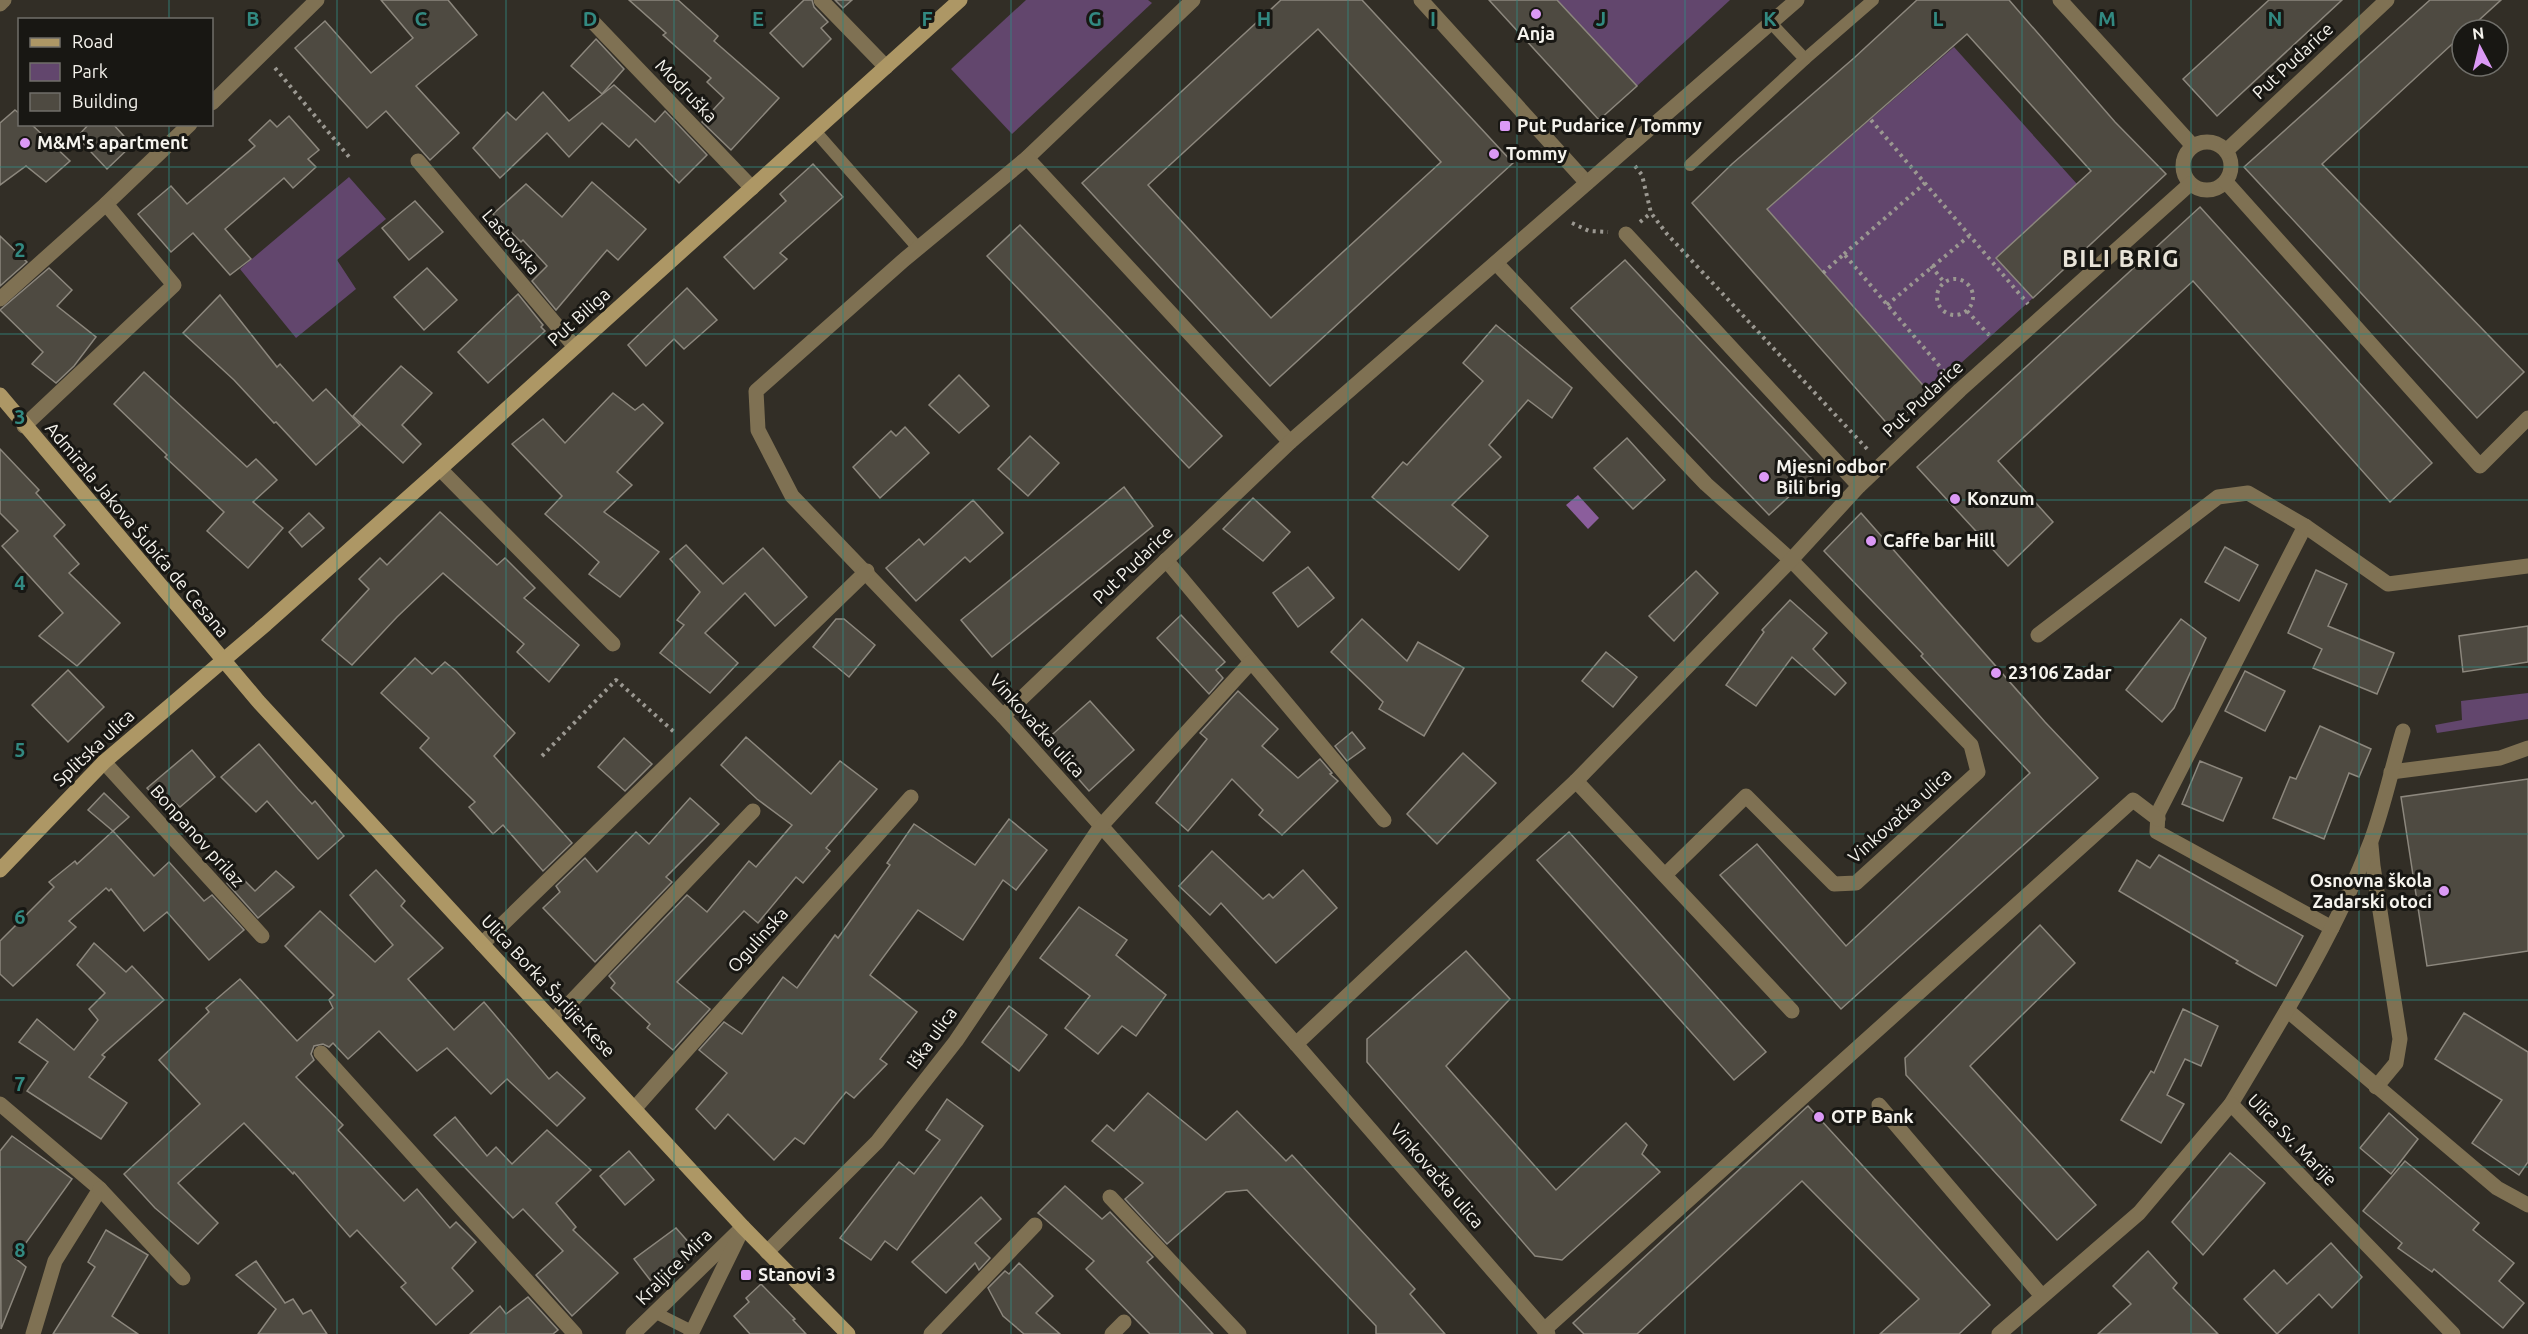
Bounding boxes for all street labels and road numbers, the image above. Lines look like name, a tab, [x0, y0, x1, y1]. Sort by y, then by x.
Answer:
street label: Put Pudarice	[2248, 18, 2337, 103]
street label: Modruška	[652, 55, 722, 126]
street label: Lastovska	[479, 205, 545, 278]
street label: Put Biliga	[543, 283, 614, 349]
street label: Put Pudarice	[1878, 356, 1967, 441]
street label: Admirala Jakova Šubića de Cesana	[42, 417, 234, 641]
street label: Put Pudarice	[1088, 521, 1176, 607]
street label: Vinkovačka ulica	[986, 670, 1089, 781]
street label: Splitska ulica	[49, 705, 138, 790]
street label: Vinkovačka ulica	[1844, 764, 1955, 867]
street label: Bonpanov prilaz	[147, 780, 249, 890]
street label: Ogulinska	[723, 903, 791, 976]
street label: Ulica Borka Šarlije-Kese	[478, 909, 620, 1060]
street label: Iška ulica	[902, 1002, 960, 1072]
street label: Ulica Sv. Marije	[2244, 1089, 2341, 1189]
street label: Vinkovačka ulica	[1387, 1119, 1488, 1232]
street label: Kraljice Mira	[631, 1224, 715, 1308]

